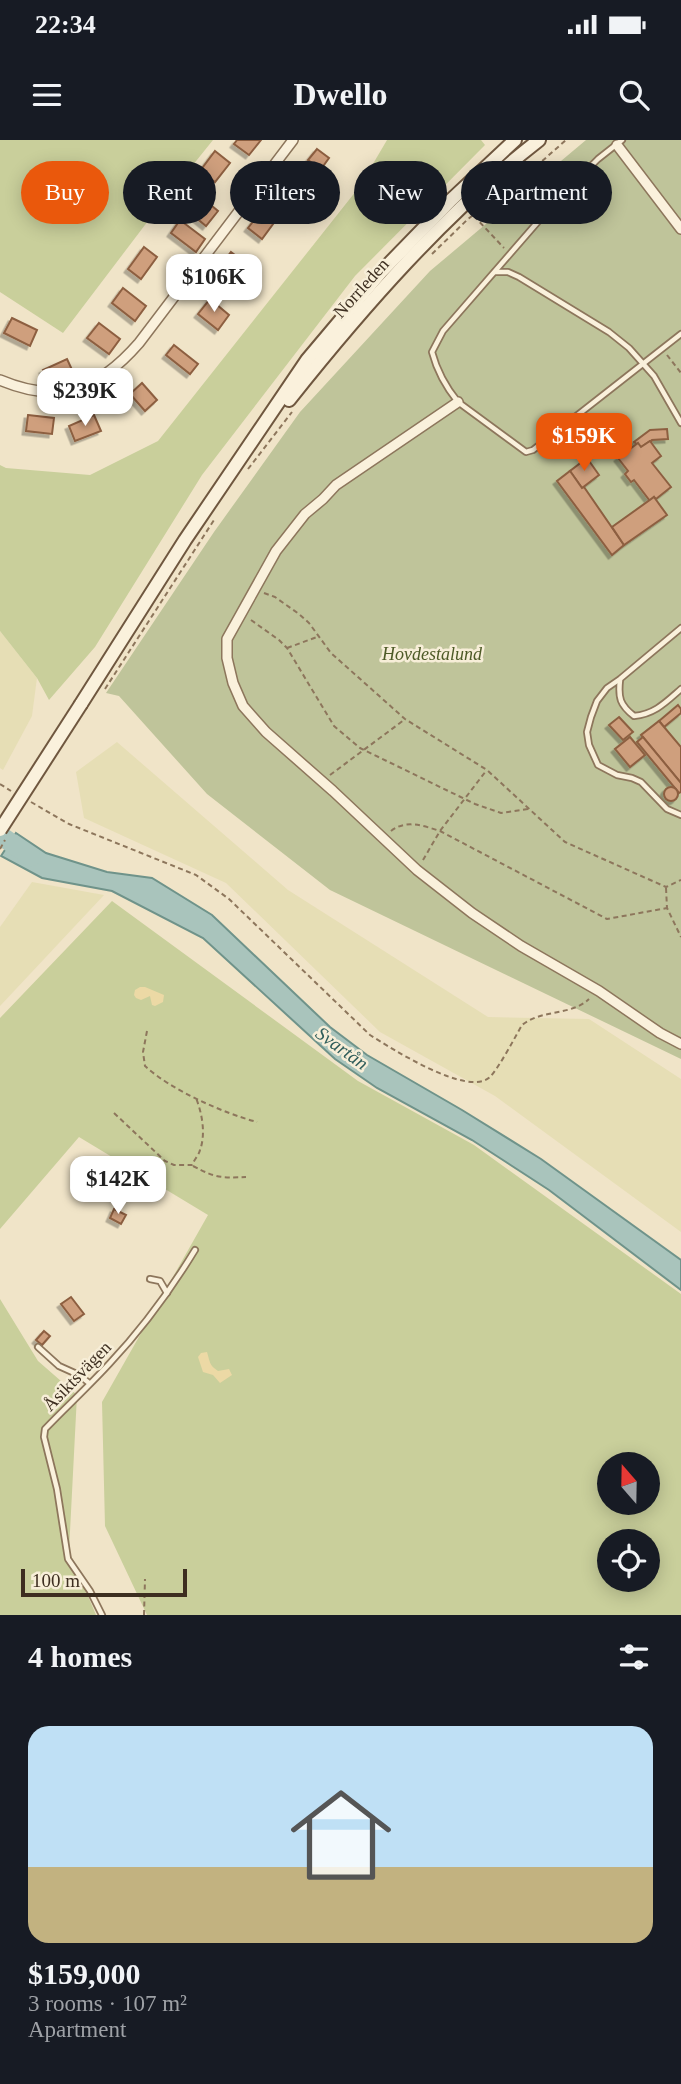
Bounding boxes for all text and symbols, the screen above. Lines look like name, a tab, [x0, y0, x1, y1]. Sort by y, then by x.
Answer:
text: 22:34	[35, 10, 96, 39]
icon: menu	[28, 76, 66, 114]
text: Dwello	[293, 76, 388, 112]
icon: search	[615, 76, 653, 114]
chip: Buy	[21, 161, 109, 224]
chip: Rent	[123, 161, 216, 224]
chip: Filters	[230, 161, 340, 224]
chip: New	[354, 161, 447, 224]
chip: Apartment	[461, 161, 612, 224]
pin: $106K	[165, 254, 263, 314]
street label: Norrleden	[329, 254, 393, 322]
text: $106K	[182, 264, 246, 289]
pin: $239K	[36, 369, 134, 428]
text: $239K	[53, 378, 117, 403]
pin: $159K	[535, 414, 633, 473]
text: $159K	[552, 423, 616, 448]
park label: Hovdestalund	[381, 644, 483, 664]
water label: Svartån	[312, 1022, 372, 1074]
pin: $142K	[69, 1156, 167, 1216]
text: $142K	[86, 1166, 150, 1191]
street label: Åsiktsvägen	[39, 1337, 115, 1415]
north arrow	[597, 1452, 660, 1516]
map controls	[597, 1452, 660, 1592]
button: locate	[597, 1529, 660, 1592]
scale bar	[21, 1566, 187, 1598]
text: 100 m	[32, 1570, 80, 1591]
icon: filters	[615, 1638, 653, 1676]
text: 4 homes	[28, 1640, 132, 1673]
icon: home	[278, 1772, 404, 1898]
text: $159,000	[28, 1957, 141, 1990]
text: 3 rooms · 107 m²	[28, 1991, 187, 2016]
text: Apartment	[28, 2017, 126, 2042]

